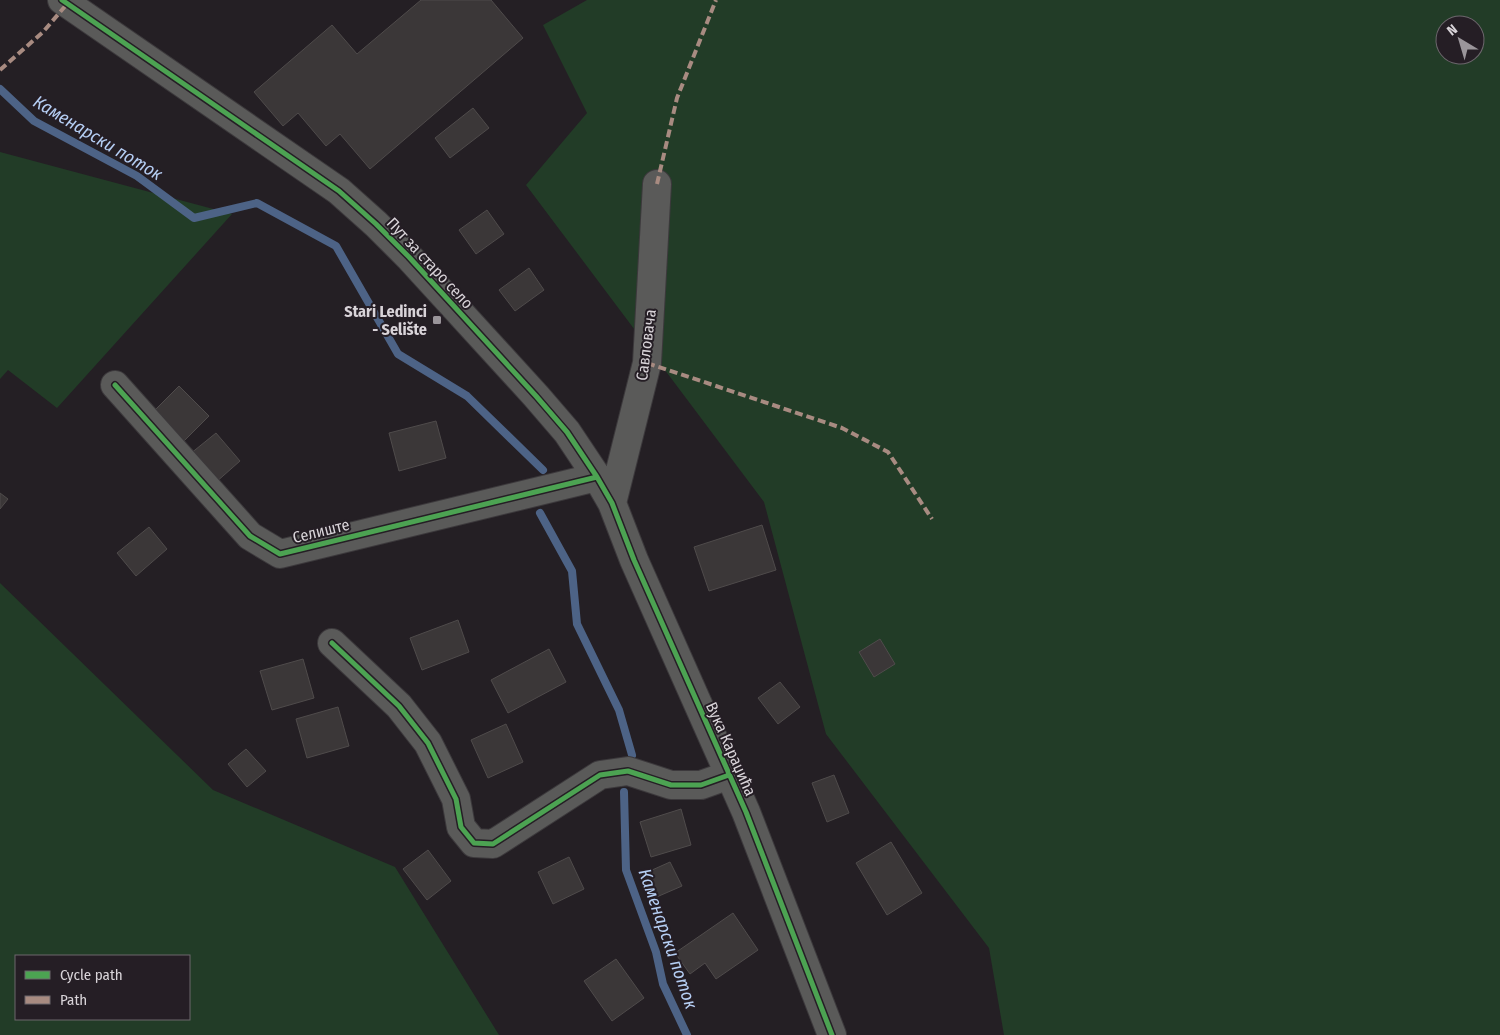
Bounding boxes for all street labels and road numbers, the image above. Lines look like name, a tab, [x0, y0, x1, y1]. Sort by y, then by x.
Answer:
street label: Пут за старо село	[383, 213, 477, 313]
street label: Савловача	[632, 308, 660, 382]
street label: Селиште	[291, 515, 351, 547]
street label: Вука Караџића	[702, 699, 760, 799]

